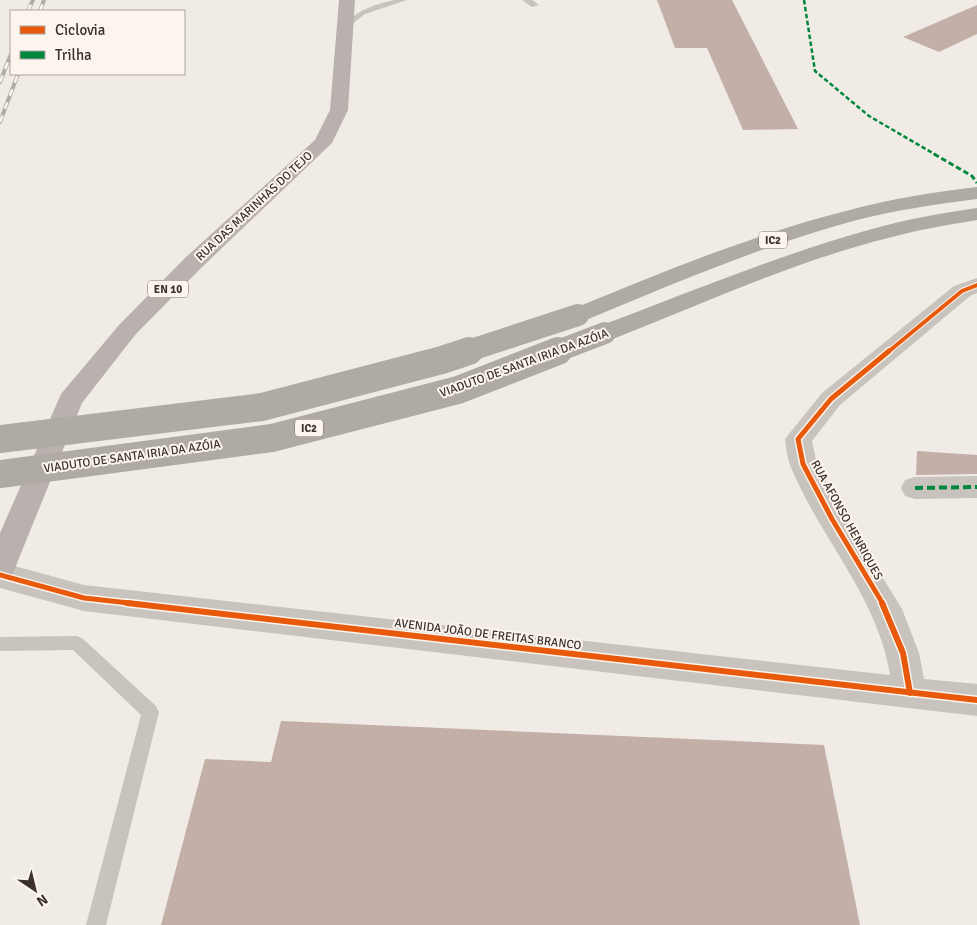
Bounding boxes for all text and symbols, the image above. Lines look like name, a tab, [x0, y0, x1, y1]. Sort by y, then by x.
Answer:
legend	[10, 10, 185, 75]
text: Ciclovia	[55, 21, 105, 39]
text: Trilha	[55, 46, 92, 64]
street label: RUA DAS MARINHAS DO TEJO	[193, 148, 316, 264]
road number: IC2	[759, 232, 787, 248]
road number: EN 10	[148, 280, 188, 298]
street label: VIADUTO DE SANTA IRIA DA AZÓIA	[438, 326, 611, 401]
road number: IC2	[295, 419, 323, 436]
street label: VIADUTO DE SANTA IRIA DA AZÓIA	[43, 437, 222, 476]
street label: RUA AFONSO HENRIQUES	[807, 458, 886, 583]
street label: AVENIDA JOÃO DE FREITAS BRANCO	[394, 616, 582, 653]
north arrow	[10, 865, 60, 915]
text: N	[33, 890, 51, 910]

